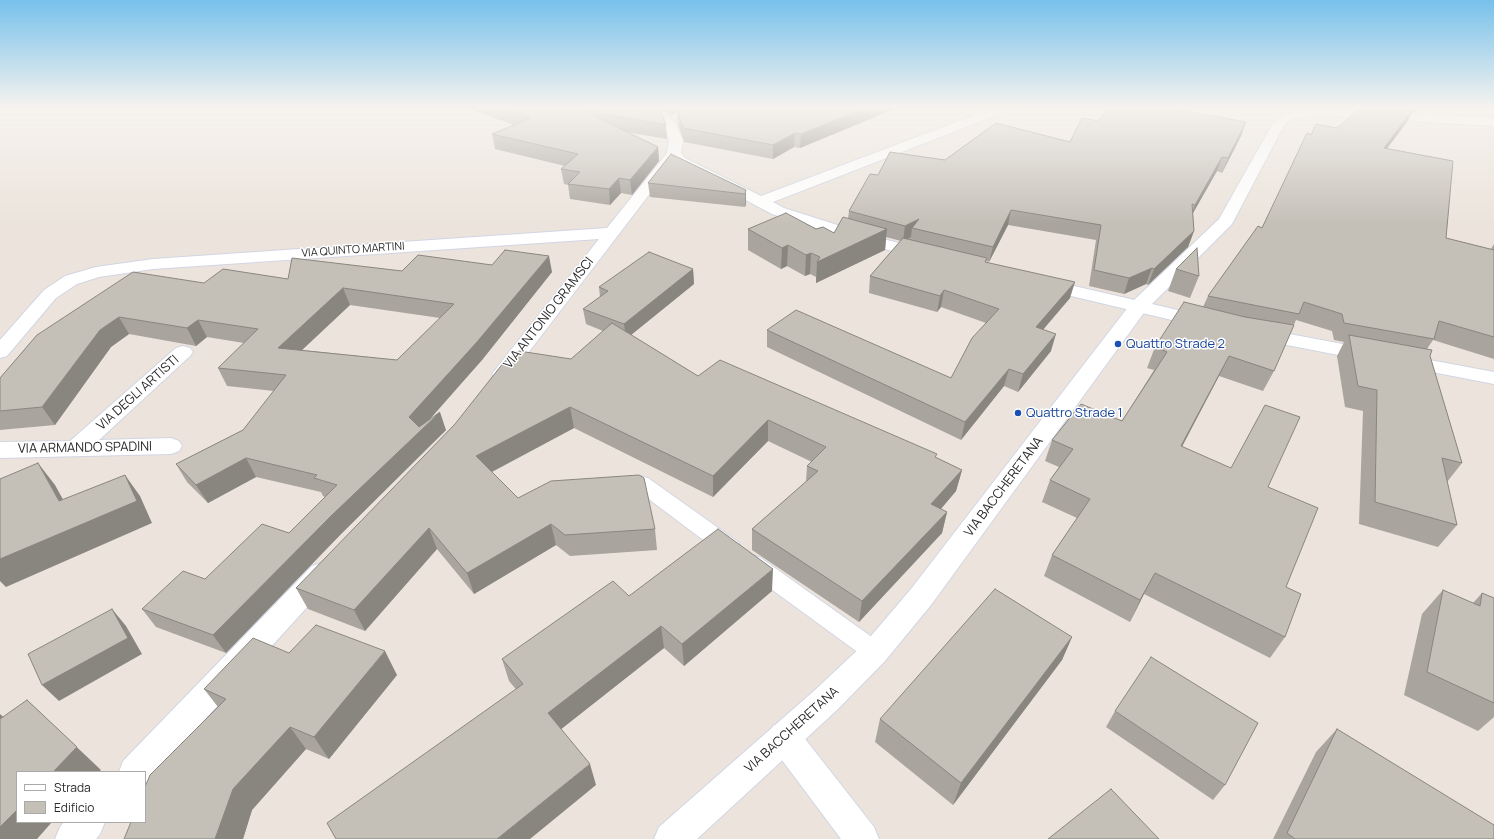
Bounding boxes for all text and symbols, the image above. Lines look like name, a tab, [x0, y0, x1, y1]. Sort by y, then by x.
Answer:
street label: VIA QUINTO MARTINI	[301, 240, 405, 260]
street label: VIA ANTONIO GRAMSCI	[501, 254, 597, 372]
place label: Quattro Strade 2	[1126, 336, 1225, 352]
marker: Quattro Strade 2	[1113, 339, 1123, 349]
street label: VIA DEGLI ARTISTI	[94, 352, 182, 434]
place label: Quattro Strade 1	[1026, 405, 1123, 421]
marker: Quattro Strade 1	[1013, 408, 1023, 418]
street label: VIA BACCHERETANA	[961, 434, 1047, 540]
street label: VIA ARMANDO SPADINI	[18, 439, 152, 457]
street label: VIA BACCHERETANA	[742, 684, 842, 776]
legend	[16, 771, 146, 823]
text: Strada	[54, 779, 91, 796]
text: Edificio	[54, 799, 94, 816]

